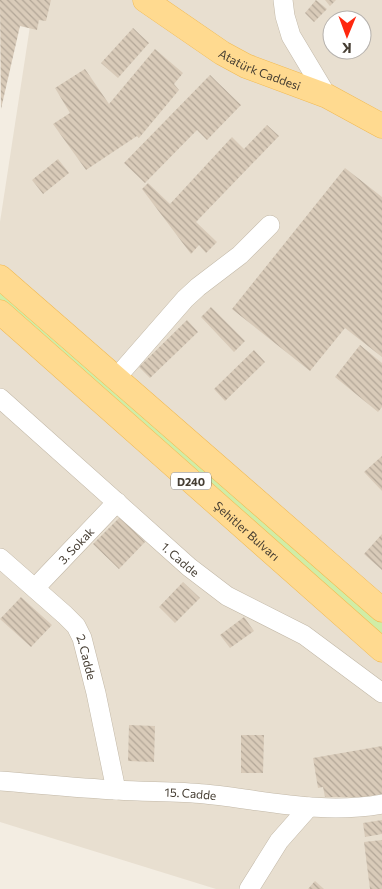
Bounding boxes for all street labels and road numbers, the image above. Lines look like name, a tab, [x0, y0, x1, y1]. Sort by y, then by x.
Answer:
street label: Atatürk Caddesi	[217, 46, 303, 93]
road number: D240	[171, 472, 211, 490]
street label: Şehitler Bulvarı	[212, 498, 283, 563]
street label: 3. Sokak	[55, 524, 97, 567]
street label: 1. Cadde	[159, 539, 202, 579]
street label: 2. Cadde	[74, 632, 99, 681]
street label: 15. Cadde	[165, 785, 217, 802]

